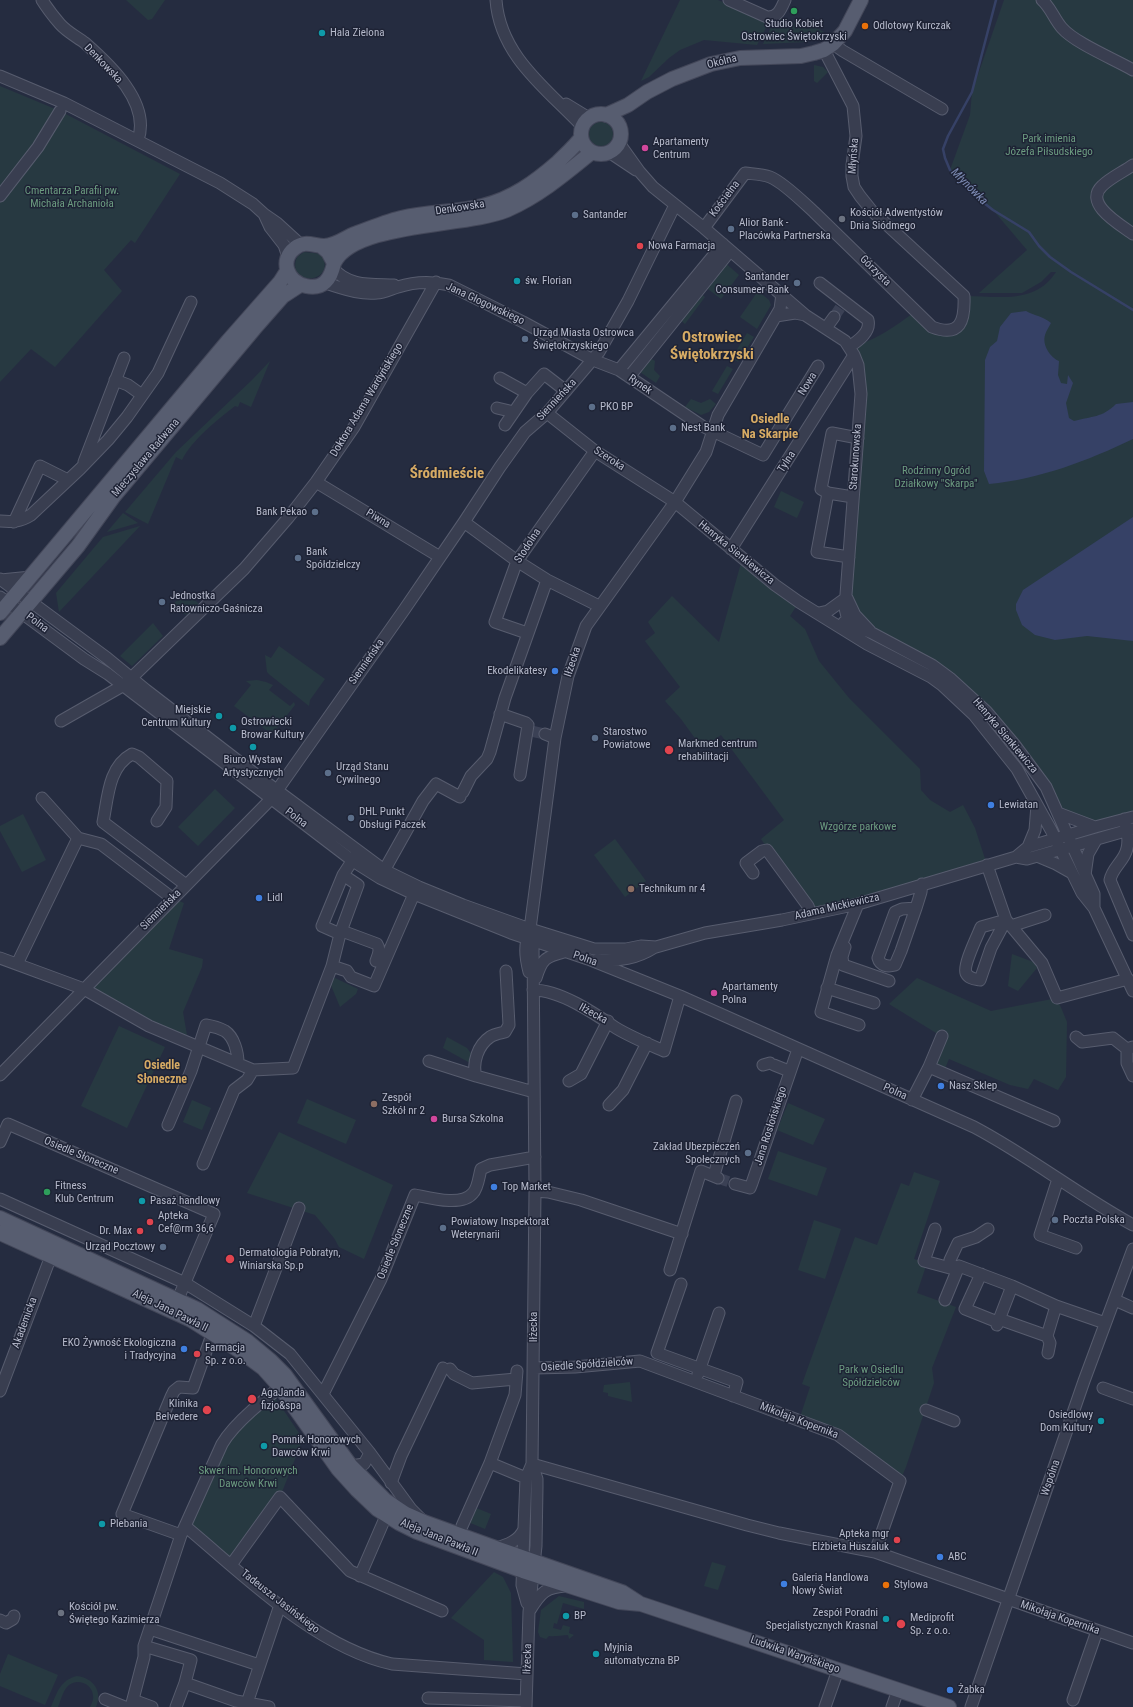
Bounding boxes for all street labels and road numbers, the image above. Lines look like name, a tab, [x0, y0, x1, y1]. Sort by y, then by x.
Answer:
street label: Denkowska	[81, 42, 125, 86]
street label: Okólna	[706, 52, 738, 72]
street label: Młyńska	[846, 137, 862, 175]
street label: Kościelna	[707, 178, 743, 220]
street label: Denkowska	[434, 198, 486, 218]
street label: Górzysta	[857, 253, 893, 289]
street label: Jana Głogowskiego	[444, 280, 526, 328]
street label: Doktora Adama Wardyńskiego	[328, 341, 406, 459]
street label: Nowa	[796, 370, 820, 398]
street label: Rynek	[626, 372, 654, 398]
street label: Siennieńska	[534, 376, 580, 424]
street label: Mieczysława Radwana	[109, 416, 183, 500]
street label: Starokunowska	[847, 423, 865, 491]
street label: Szeroka	[591, 444, 627, 474]
street label: Tylna	[775, 449, 799, 475]
street label: Piwna	[363, 507, 393, 531]
street label: Henryka Sienkiewicza	[695, 518, 777, 588]
street label: Stodolna	[512, 526, 544, 566]
street label: Polna	[23, 610, 51, 636]
street label: Siennieńska	[347, 637, 387, 687]
street label: Iłżecka	[562, 645, 584, 679]
street label: Henryka Sienkiewicza	[970, 696, 1040, 776]
street label: Polna	[282, 805, 310, 831]
street label: Siennieńska	[138, 887, 184, 933]
street label: Adama Mickiewicza	[793, 891, 881, 923]
street label: Polna	[571, 949, 599, 969]
street label: Iłżecka	[576, 1001, 610, 1027]
street label: Polna	[881, 1081, 909, 1103]
street label: Jana Rosłońskiego	[752, 1085, 790, 1167]
street label: Osiedle Słoneczne	[42, 1134, 120, 1178]
street label: Osiedle Słoneczne	[375, 1203, 417, 1281]
street label: Aleja Jana Pawła II	[130, 1287, 210, 1335]
street label: Akademicka	[10, 1296, 40, 1350]
street label: Iłżecka	[527, 1312, 541, 1342]
street label: Osiedle Spółdzielców	[540, 1355, 634, 1375]
street label: Mikołaja Kopernika	[758, 1400, 840, 1442]
street label: Wspólna	[1039, 1458, 1063, 1498]
street label: Aleja Jana Pawła II	[398, 1516, 480, 1560]
street label: Tadeusza Jasińskiego	[238, 1567, 322, 1637]
street label: Mikołaja Kopernika	[1019, 1598, 1101, 1638]
street label: Ludwika Waryńskiego	[749, 1634, 841, 1676]
street label: Iłżecka	[521, 1643, 535, 1675]

